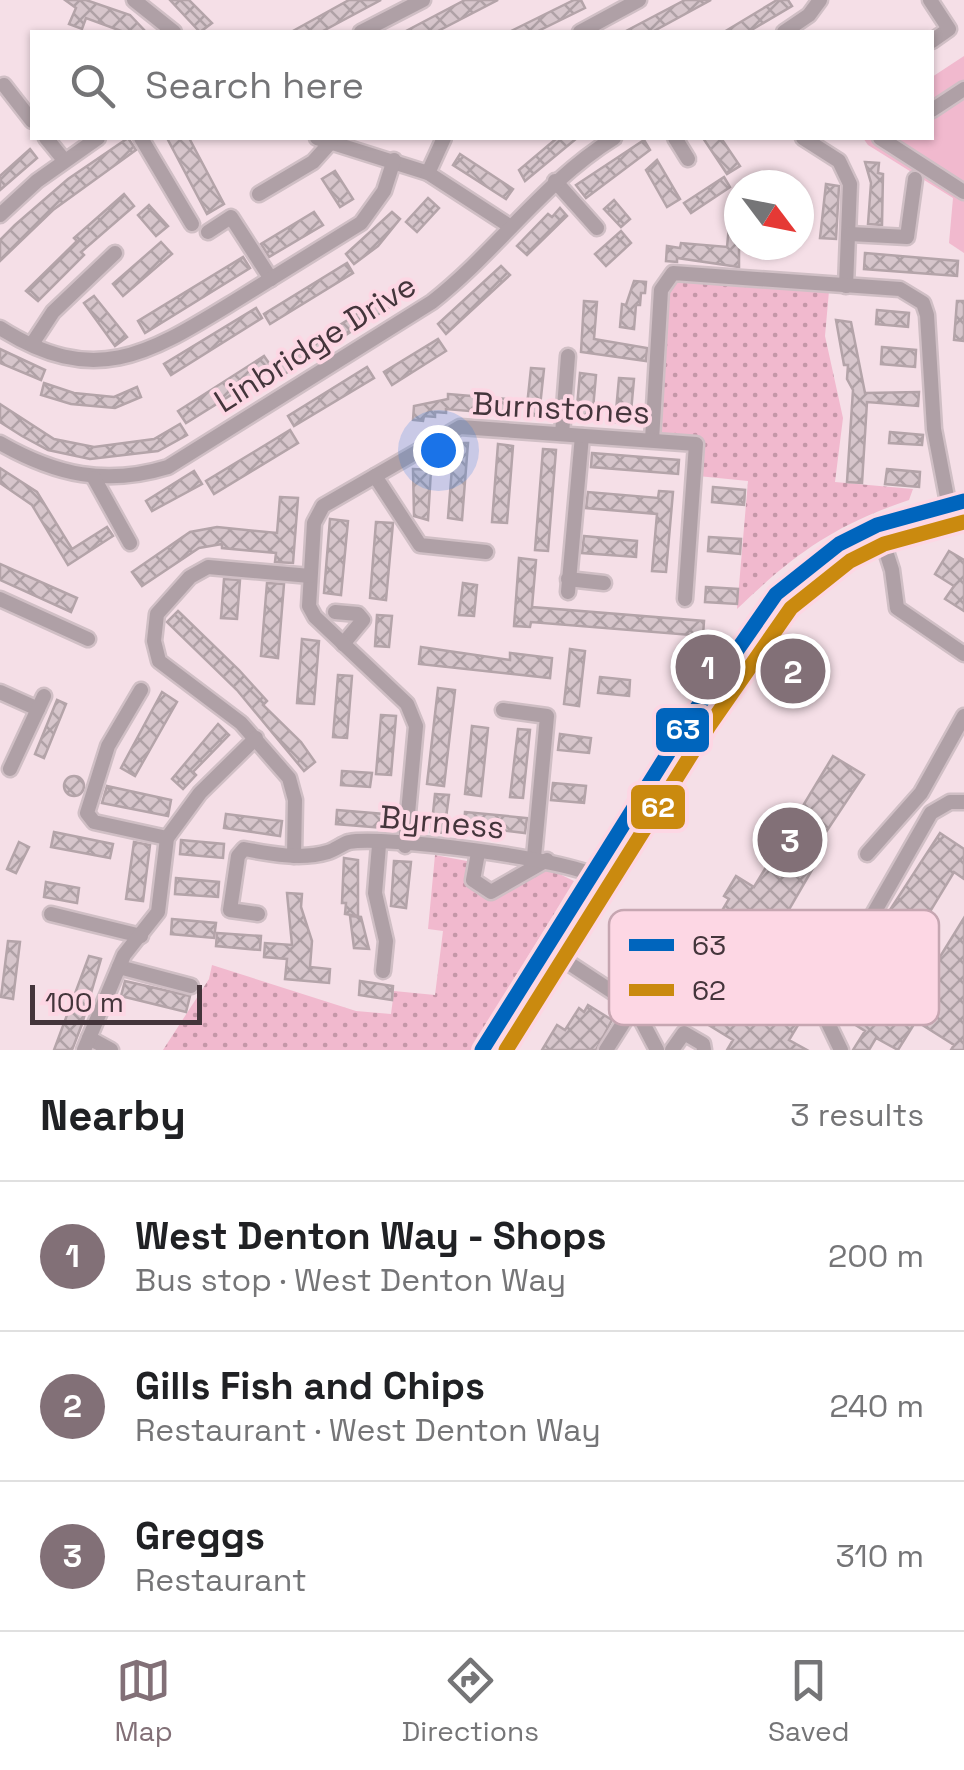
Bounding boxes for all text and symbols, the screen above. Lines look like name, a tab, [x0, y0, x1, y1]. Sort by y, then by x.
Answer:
search box	[30, 30, 934, 140]
icon: search	[65, 58, 120, 113]
text: Search here	[145, 61, 364, 109]
north arrow	[724, 170, 814, 260]
street label: Linbridge Drive	[207, 265, 423, 421]
street label: Burnstones	[471, 383, 651, 433]
your location	[413, 425, 464, 476]
pin: 1	[676, 630, 740, 704]
pin: 2	[760, 634, 826, 708]
line badge: 63	[654, 706, 711, 754]
text: 63	[666, 711, 700, 747]
line badge: 62	[629, 783, 687, 831]
text: 62	[641, 789, 675, 825]
street label: Byrness	[378, 797, 506, 847]
pin: 3	[758, 802, 822, 878]
legend	[609, 910, 939, 1025]
text: 63	[692, 927, 726, 963]
text: 62	[692, 972, 726, 1008]
scale bar	[30, 980, 202, 1024]
text: 100 m	[45, 984, 124, 1020]
text: Nearby	[40, 1089, 186, 1142]
text: 3 results	[790, 1095, 924, 1135]
text: West Denton Way - Shops	[135, 1212, 607, 1260]
text: 1	[65, 1236, 80, 1276]
text: 200 m	[828, 1236, 924, 1276]
text: Bus stop · West Denton Way	[135, 1260, 566, 1300]
text: Gills Fish and Chips	[135, 1362, 485, 1410]
text: 2	[63, 1386, 82, 1426]
text: 240 m	[829, 1386, 924, 1426]
text: Restaurant · West Denton Way	[135, 1410, 601, 1450]
text: Greggs	[135, 1512, 265, 1560]
text: 3	[63, 1536, 82, 1576]
text: 310 m	[836, 1536, 924, 1576]
text: Restaurant	[135, 1560, 307, 1600]
tab: Map	[114, 1653, 173, 1749]
tab: Directions	[402, 1653, 539, 1749]
tab: Saved	[768, 1653, 850, 1749]

